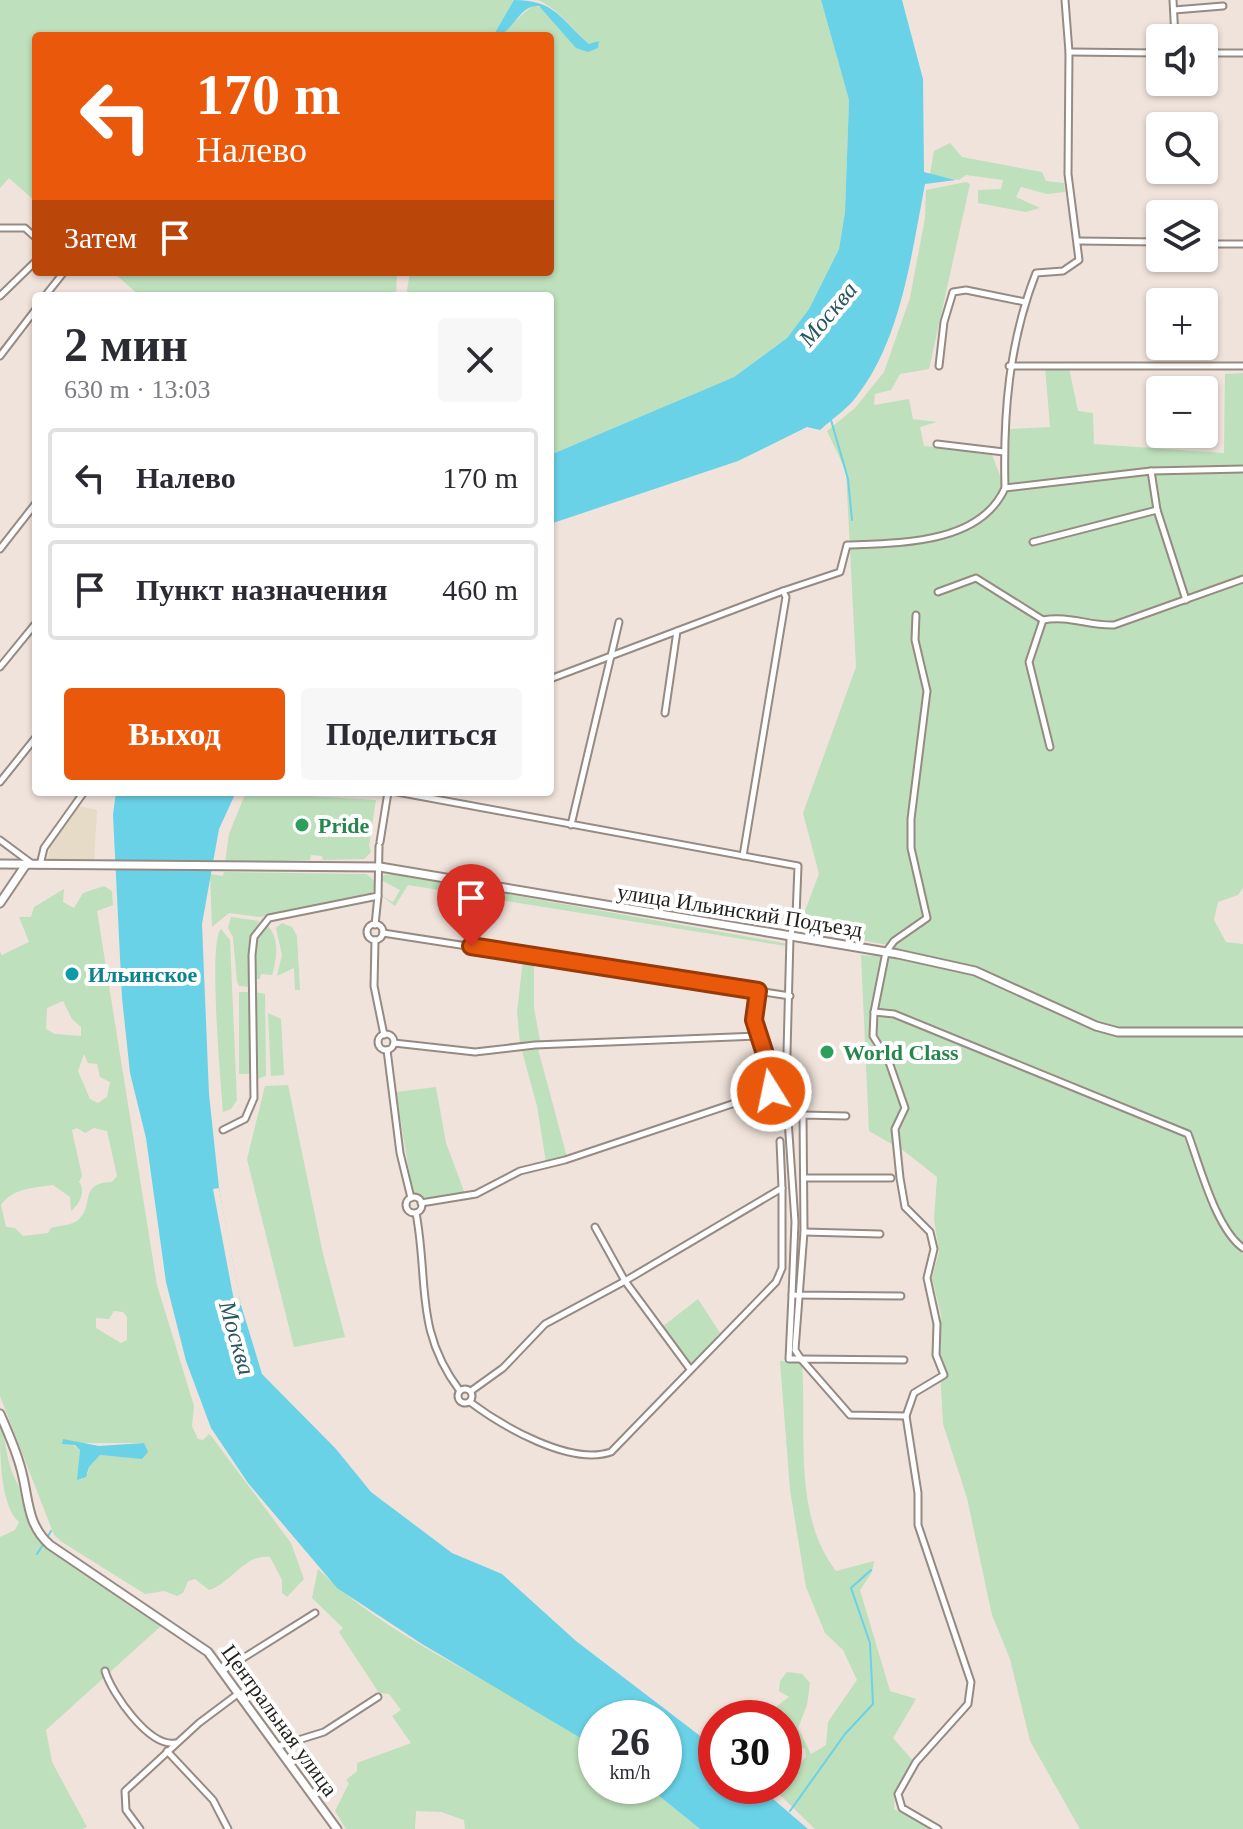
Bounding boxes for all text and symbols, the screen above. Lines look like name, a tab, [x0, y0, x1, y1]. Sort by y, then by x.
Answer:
map controls	[1146, 24, 1218, 448]
button: sound	[1146, 24, 1218, 96]
icon: left	[64, 64, 168, 168]
text: 170 m	[196, 64, 341, 126]
button: search	[1146, 112, 1218, 184]
text: Налево	[196, 130, 307, 170]
button: layers	[1146, 200, 1218, 272]
icon: arrive	[153, 216, 197, 260]
text: Затем	[64, 221, 137, 254]
water label: Москва	[793, 277, 862, 352]
button: +	[1146, 288, 1218, 360]
text: 2 мин	[64, 318, 188, 371]
button: close	[438, 318, 522, 402]
text: 630 m · 13:03	[64, 375, 211, 404]
button: −	[1146, 376, 1218, 448]
icon: left	[68, 456, 112, 500]
text: Налево	[136, 461, 236, 494]
text: 170 m	[442, 461, 518, 494]
icon: arrive	[68, 568, 112, 612]
text: Пункт назначения	[136, 573, 388, 606]
text: 460 m	[442, 573, 518, 606]
button: Выход	[64, 688, 285, 780]
button: Поделиться	[301, 688, 522, 780]
place label: Pride	[318, 813, 370, 838]
marker: Pride	[293, 816, 311, 834]
pin	[437, 864, 505, 946]
icon: arrive	[449, 876, 493, 920]
street label: улица Ильинский Подъезд	[615, 879, 864, 942]
place label: Ильинское	[88, 962, 198, 987]
marker: Ильинское	[63, 965, 81, 983]
place label: World Class	[843, 1040, 959, 1065]
marker: World Class	[818, 1043, 836, 1061]
position arrow	[729, 1049, 813, 1133]
water label: Москва	[214, 1297, 260, 1378]
street label: Центральная улица	[216, 1640, 343, 1801]
speed limit sign: 30	[698, 1700, 802, 1804]
text: 26	[610, 1719, 650, 1764]
text: km/h	[609, 1761, 651, 1783]

